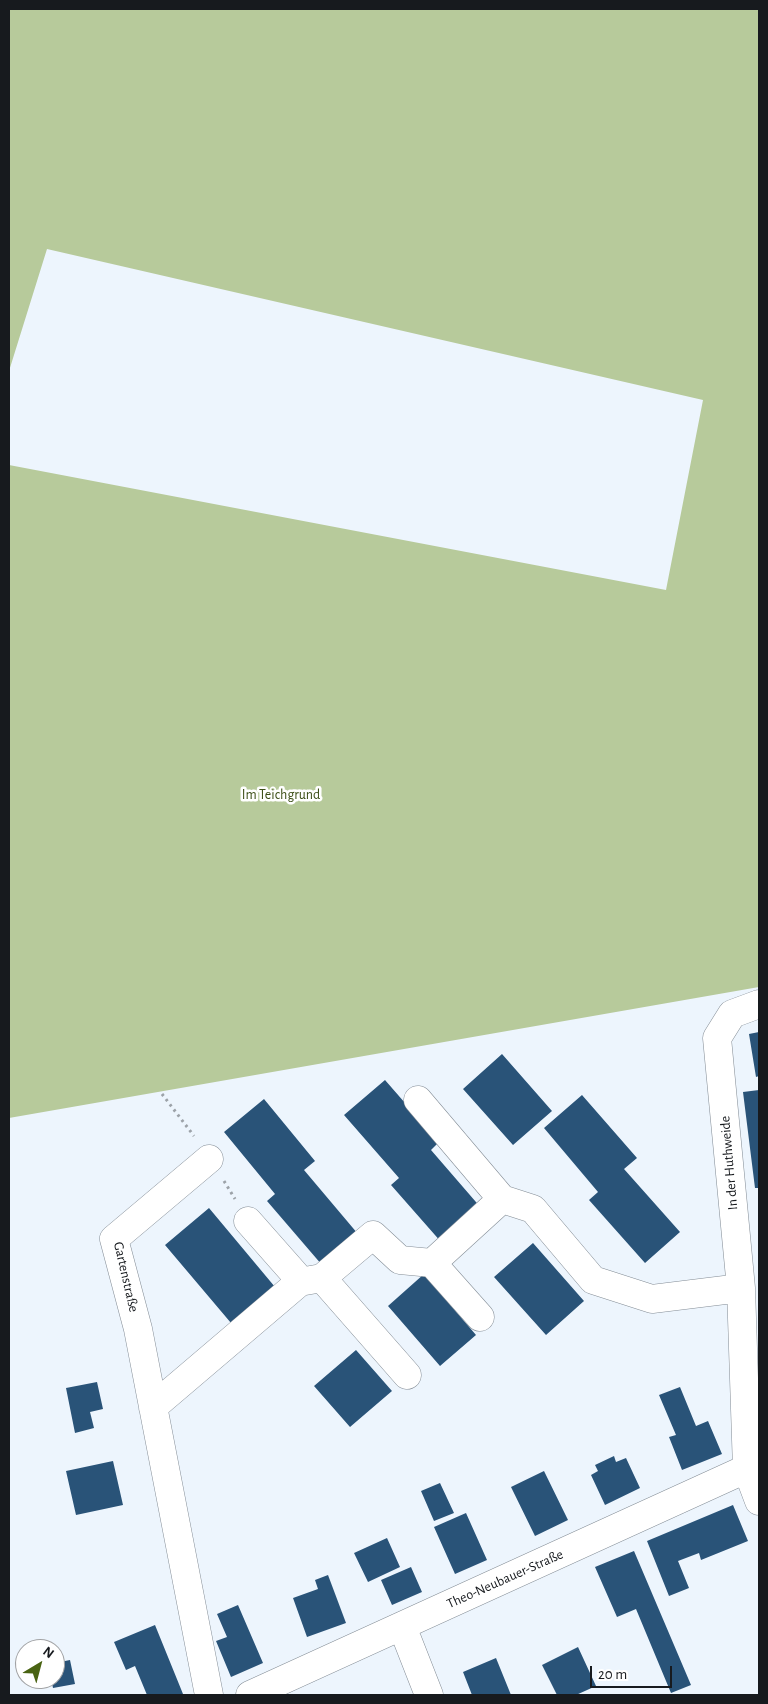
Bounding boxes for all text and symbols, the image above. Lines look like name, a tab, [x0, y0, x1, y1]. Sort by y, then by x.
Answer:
park label: Im Teichgrund	[242, 787, 320, 803]
street label: In der Huthweide	[717, 1115, 741, 1211]
street label: Gartenstraße	[110, 1240, 142, 1314]
street label: Theo-Neubauer-Straße	[444, 1546, 566, 1612]
north arrow	[15, 1639, 65, 1689]
text: N	[40, 1644, 57, 1661]
scale bar	[593, 1656, 676, 1688]
text: 20 m	[598, 1667, 627, 1682]

